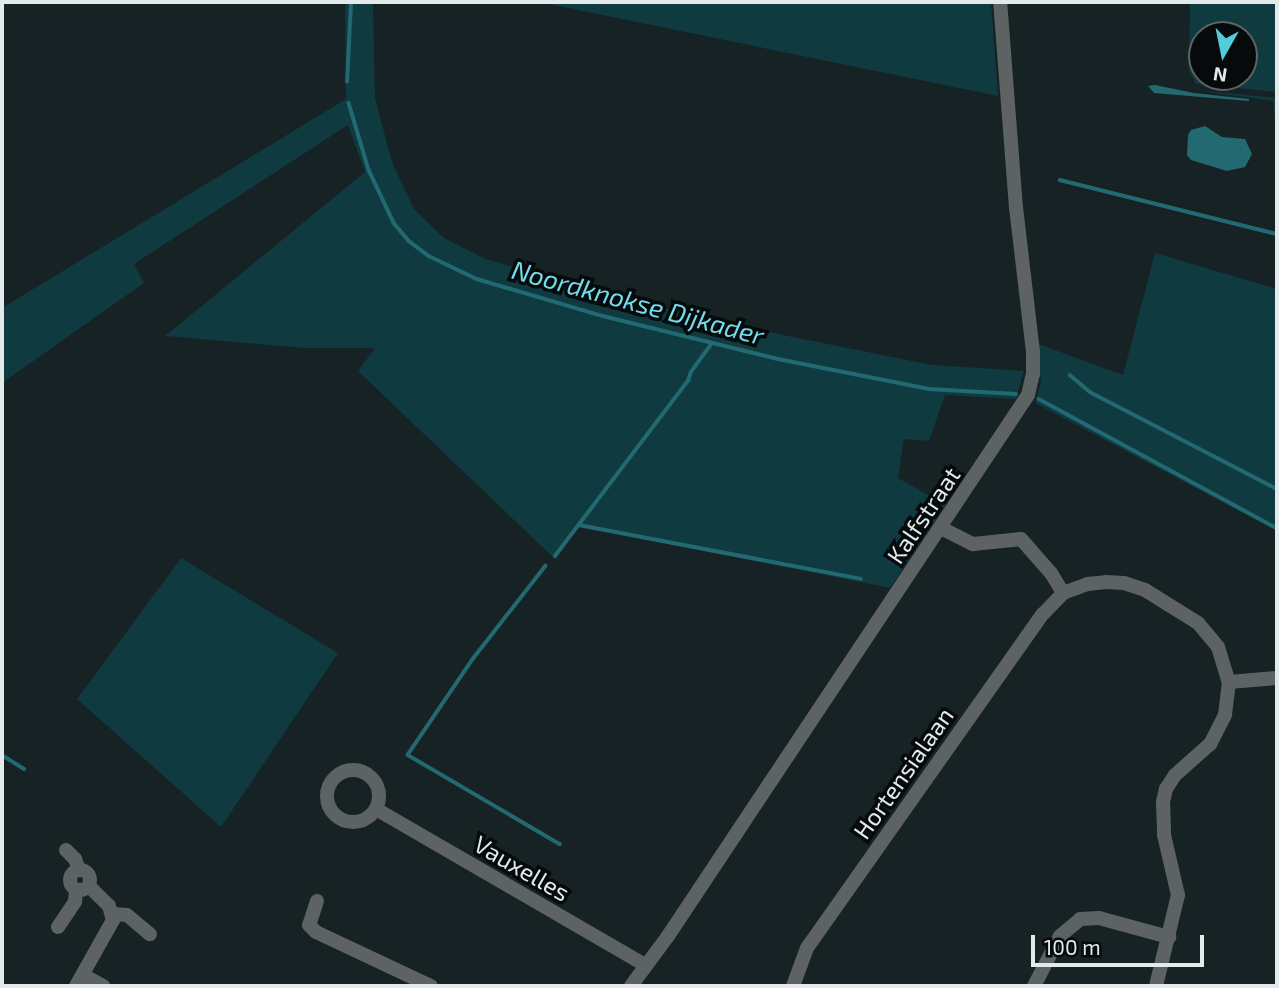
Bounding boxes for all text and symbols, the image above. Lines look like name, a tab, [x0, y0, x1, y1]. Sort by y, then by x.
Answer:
north arrow	[1188, 21, 1258, 91]
text: N	[1211, 63, 1229, 88]
water label: Noordknokse Dijkader	[508, 253, 768, 351]
street label: Kalfstraat	[880, 461, 966, 569]
street label: Hortensialaan	[847, 702, 959, 844]
street label: Vauxelles	[469, 829, 575, 907]
scale bar	[1034, 922, 1207, 966]
text: 100 m	[1044, 934, 1101, 959]

